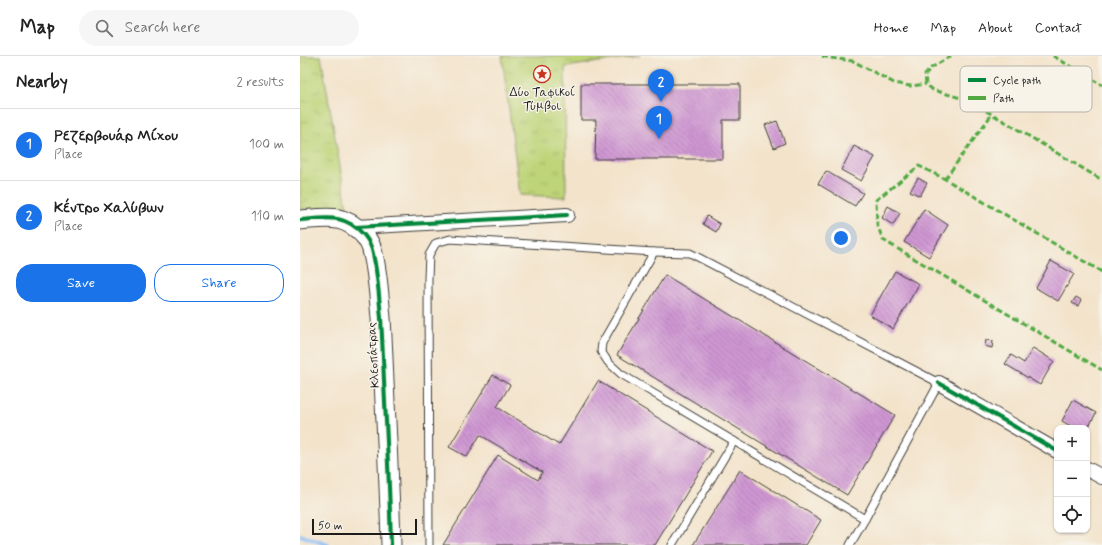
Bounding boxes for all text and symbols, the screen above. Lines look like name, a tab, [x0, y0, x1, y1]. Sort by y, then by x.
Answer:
search box	[79, 10, 359, 46]
text: Map	[20, 15, 55, 40]
icon: search	[93, 17, 115, 39]
text: Search here	[125, 18, 200, 38]
text: Home	[874, 19, 908, 37]
text: Map	[930, 19, 956, 37]
text: About	[978, 19, 1013, 37]
text: Contact	[1035, 19, 1082, 37]
place icon: Δύο Ταφικοί Τύμβοι	[532, 64, 552, 84]
legend	[960, 66, 1092, 112]
pin: 2	[648, 69, 674, 102]
text: Nearby	[16, 71, 68, 93]
text: 2 results	[237, 74, 284, 91]
text: Cycle path	[993, 74, 1041, 88]
place label: Δύο Ταφικοί Τύμβοι	[509, 85, 575, 115]
text: Path	[993, 92, 1014, 106]
pin: 1	[646, 106, 672, 139]
text: Ρεζερβουάρ Μίχου	[54, 126, 178, 146]
text: 1	[26, 136, 32, 153]
text: 100 m	[249, 136, 284, 153]
text: Place	[54, 146, 83, 163]
text: Κέντρο Χαλύβων	[54, 198, 163, 218]
text: 2	[26, 208, 32, 225]
text: 110 m	[251, 208, 284, 225]
text: Place	[54, 218, 83, 235]
your location	[831, 228, 851, 248]
button: Save	[16, 264, 146, 302]
button: Share	[154, 264, 284, 302]
street label: Κλεοπάτρας	[364, 322, 384, 388]
map controls	[1054, 425, 1090, 533]
button: +	[1054, 425, 1090, 461]
button: −	[1054, 461, 1090, 497]
button: locate	[1054, 497, 1090, 533]
scale bar	[312, 517, 417, 536]
text: 50 m	[318, 519, 343, 533]

